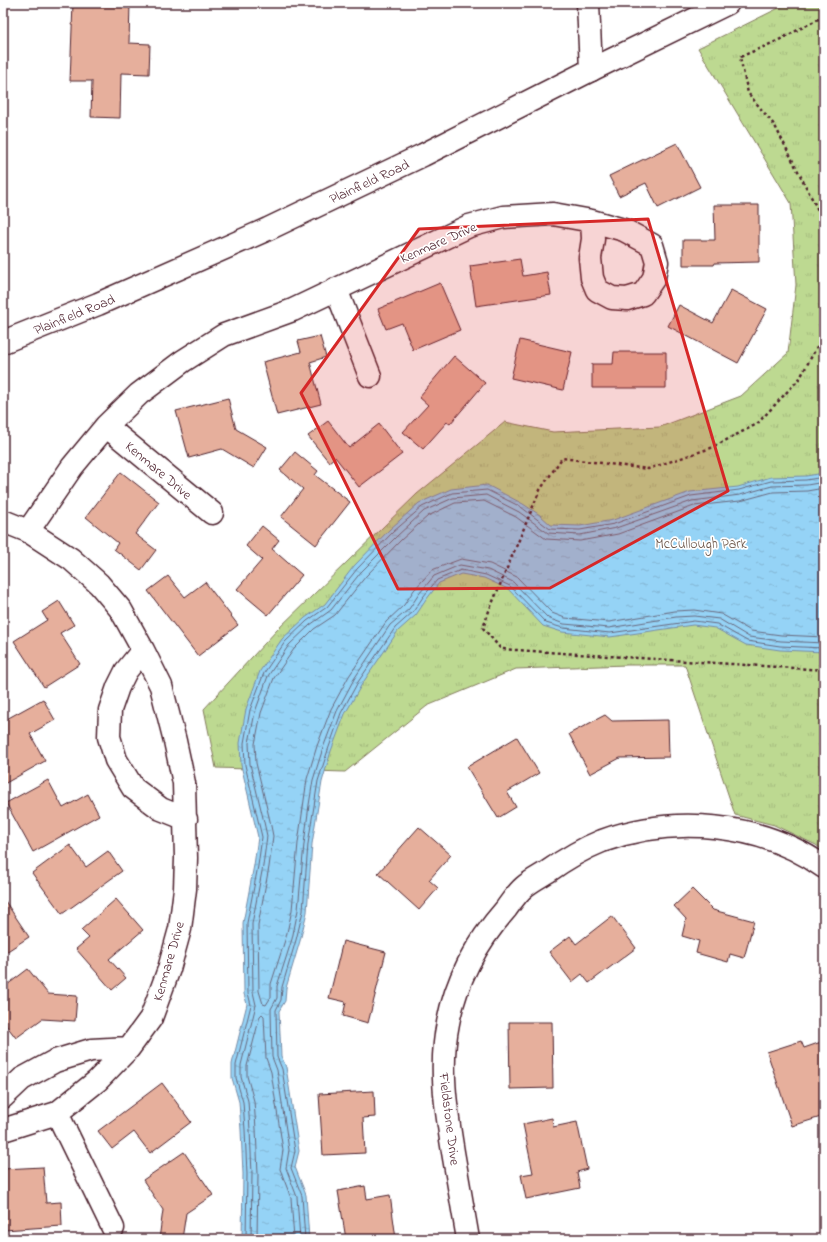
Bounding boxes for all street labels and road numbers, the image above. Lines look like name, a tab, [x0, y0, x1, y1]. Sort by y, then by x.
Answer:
street label: Plainfield Road	[326, 155, 413, 210]
street label: Kenmare Drive	[397, 217, 481, 270]
street label: Plainfield Road	[31, 289, 119, 341]
street label: Kenmare Drive	[120, 437, 197, 506]
street label: Kenmare Drive	[148, 919, 191, 1004]
street label: Fieldstone Drive	[432, 1071, 465, 1167]

